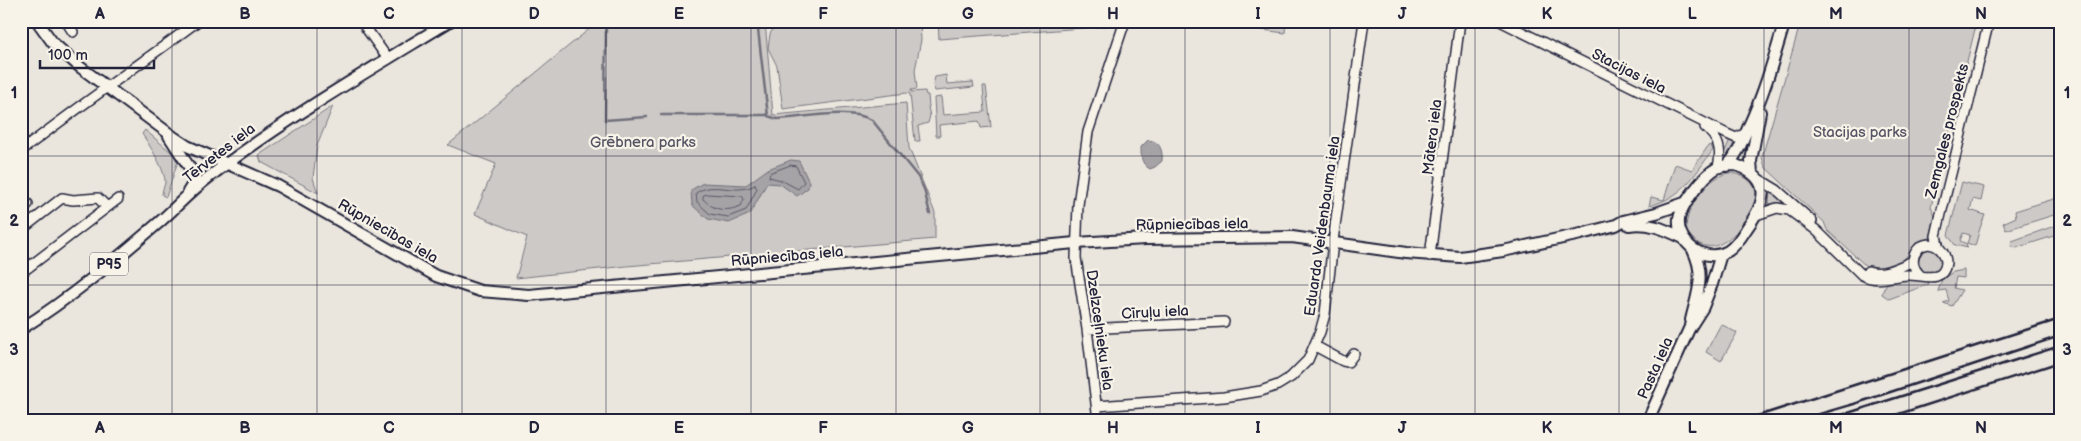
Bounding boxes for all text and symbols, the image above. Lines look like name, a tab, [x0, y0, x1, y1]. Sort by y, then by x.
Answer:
text: A	[94, 5, 105, 24]
text: B	[239, 5, 251, 24]
text: C	[383, 5, 395, 24]
text: D	[528, 5, 540, 24]
text: E	[674, 5, 684, 24]
text: F	[818, 5, 828, 24]
text: G	[962, 5, 974, 24]
text: H	[1107, 5, 1119, 24]
text: I	[1255, 5, 1261, 24]
text: J	[1398, 5, 1407, 24]
text: K	[1542, 5, 1553, 24]
text: L	[1687, 5, 1697, 24]
text: M	[1829, 5, 1843, 24]
text: N	[1975, 5, 1987, 24]
scale bar	[40, 38, 154, 70]
street label: Stacijas iela	[1588, 45, 1669, 98]
text: 100 m	[48, 46, 88, 65]
street label: Zemgales prospekts	[1921, 61, 1974, 201]
text: 1	[11, 84, 17, 103]
text: 1	[2064, 84, 2070, 103]
street label: Mātera iela	[1418, 98, 1447, 176]
street label: Tērvetes iela	[179, 119, 259, 187]
park label: Stacijas parks	[1813, 123, 1908, 142]
park label: Grēbnera parks	[590, 133, 697, 152]
street label: Eduarda Veidenbauma iela	[1300, 135, 1345, 318]
street label: Rūpniecības iela	[334, 195, 441, 268]
text: 2	[9, 212, 19, 231]
text: 2	[2062, 212, 2072, 231]
street label: Rūpniecības iela	[1135, 214, 1249, 235]
street label: Rūpniecības iela	[730, 242, 844, 271]
road number: P95	[90, 252, 128, 276]
street label: Dzelzceļnieku iela	[1082, 268, 1117, 392]
street label: Cīruļu iela	[1121, 301, 1189, 324]
street label: Pasta iela	[1633, 334, 1677, 402]
text: 3	[9, 341, 19, 360]
text: 3	[2062, 341, 2072, 360]
text: A	[94, 419, 105, 438]
text: B	[239, 419, 251, 438]
text: C	[383, 419, 395, 438]
text: D	[528, 419, 540, 438]
text: E	[674, 419, 684, 438]
text: F	[818, 419, 828, 438]
text: G	[962, 419, 974, 438]
text: H	[1107, 419, 1119, 438]
text: I	[1255, 419, 1261, 438]
text: J	[1398, 419, 1407, 438]
text: K	[1542, 419, 1553, 438]
text: L	[1687, 419, 1697, 438]
text: M	[1829, 419, 1843, 438]
text: N	[1975, 419, 1987, 438]

